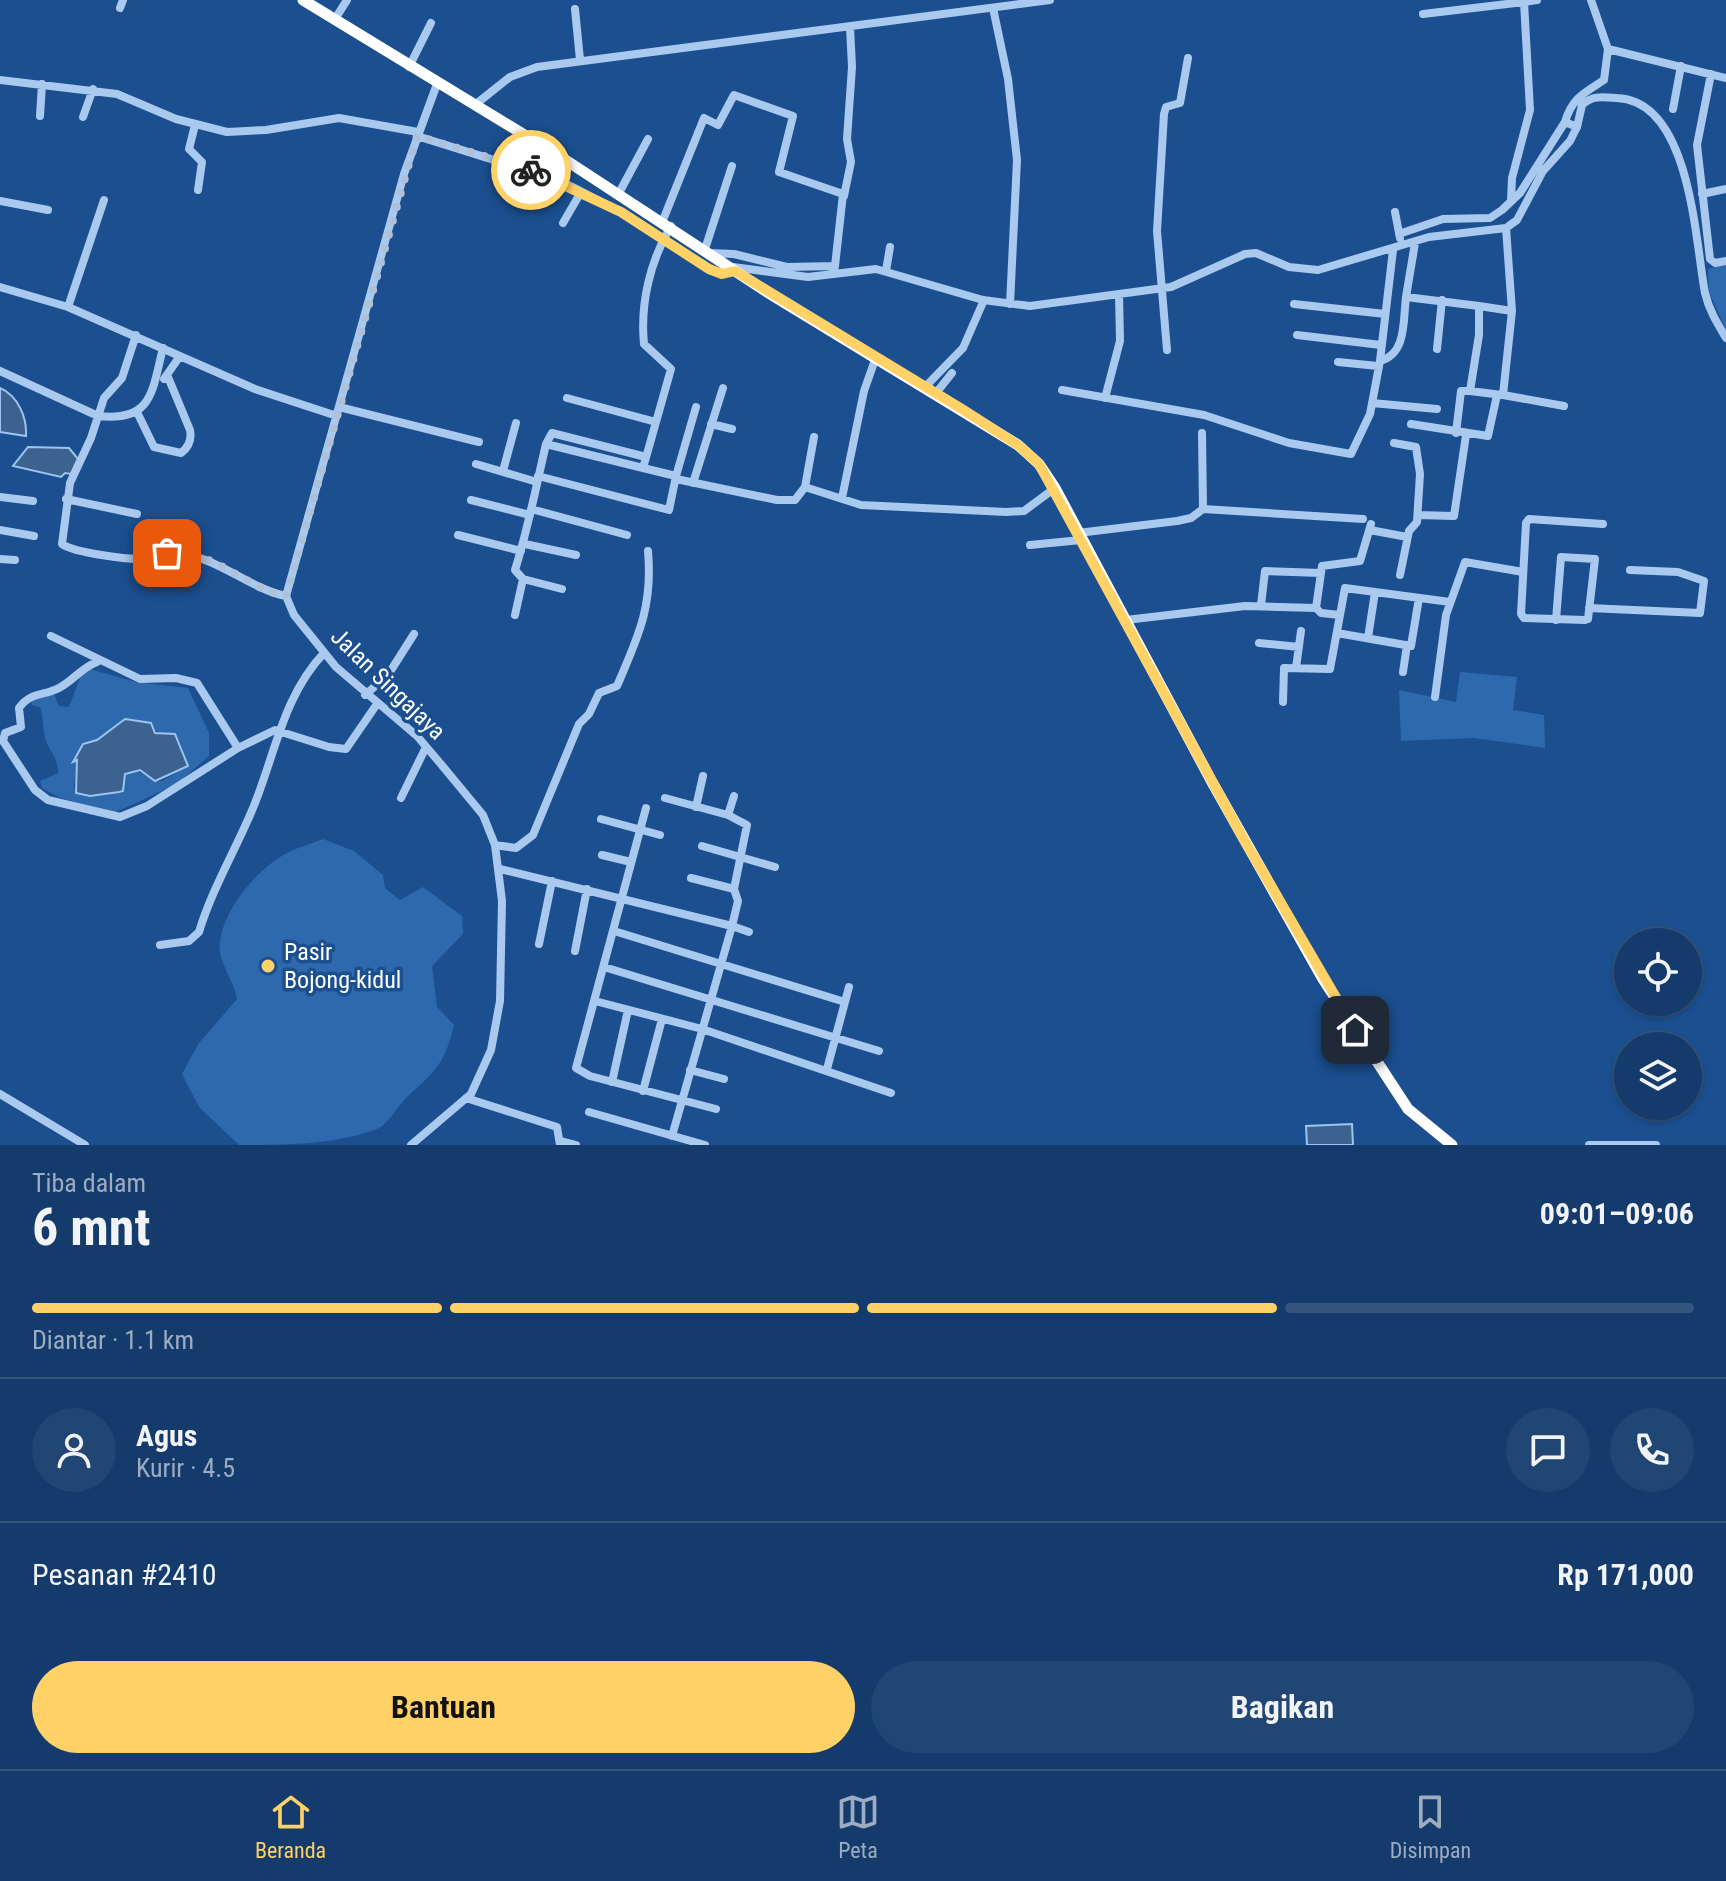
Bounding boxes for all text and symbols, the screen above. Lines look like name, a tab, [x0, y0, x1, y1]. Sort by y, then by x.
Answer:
courier	[491, 130, 571, 210]
icon: bike	[509, 148, 553, 192]
pin	[133, 519, 201, 587]
icon: bag	[145, 531, 189, 575]
street label: Jalan Singajaya	[325, 622, 451, 746]
map controls	[1614, 928, 1702, 1120]
button: locate	[1614, 928, 1702, 1016]
place label: Pasir Bojong-kidul	[284, 938, 401, 994]
marker: Pasir Bojong-kidul	[259, 957, 277, 975]
pin	[1321, 996, 1389, 1064]
icon: home	[1333, 1008, 1377, 1052]
button: layers	[1614, 1032, 1702, 1120]
text: Tiba dalam	[32, 1168, 146, 1198]
text: 09:01–09:06	[1540, 1196, 1694, 1231]
text: 6 mnt	[32, 1197, 150, 1258]
text: Diantar · 1.1 km	[32, 1325, 194, 1355]
button: person	[32, 1408, 116, 1492]
button: chat	[1506, 1408, 1590, 1492]
button: phone	[1610, 1408, 1694, 1492]
text: Agus	[136, 1418, 197, 1453]
text: Kurir · 4.5	[136, 1453, 235, 1483]
text: Pesanan #2410	[32, 1557, 217, 1592]
text: Rp 171,000	[1557, 1557, 1694, 1592]
button: Bantuan	[32, 1661, 855, 1753]
button: Bagikan	[871, 1661, 1694, 1753]
tab: Beranda	[255, 1790, 326, 1863]
tab: Peta	[836, 1790, 880, 1863]
tab: Disimpan	[1390, 1790, 1471, 1863]

